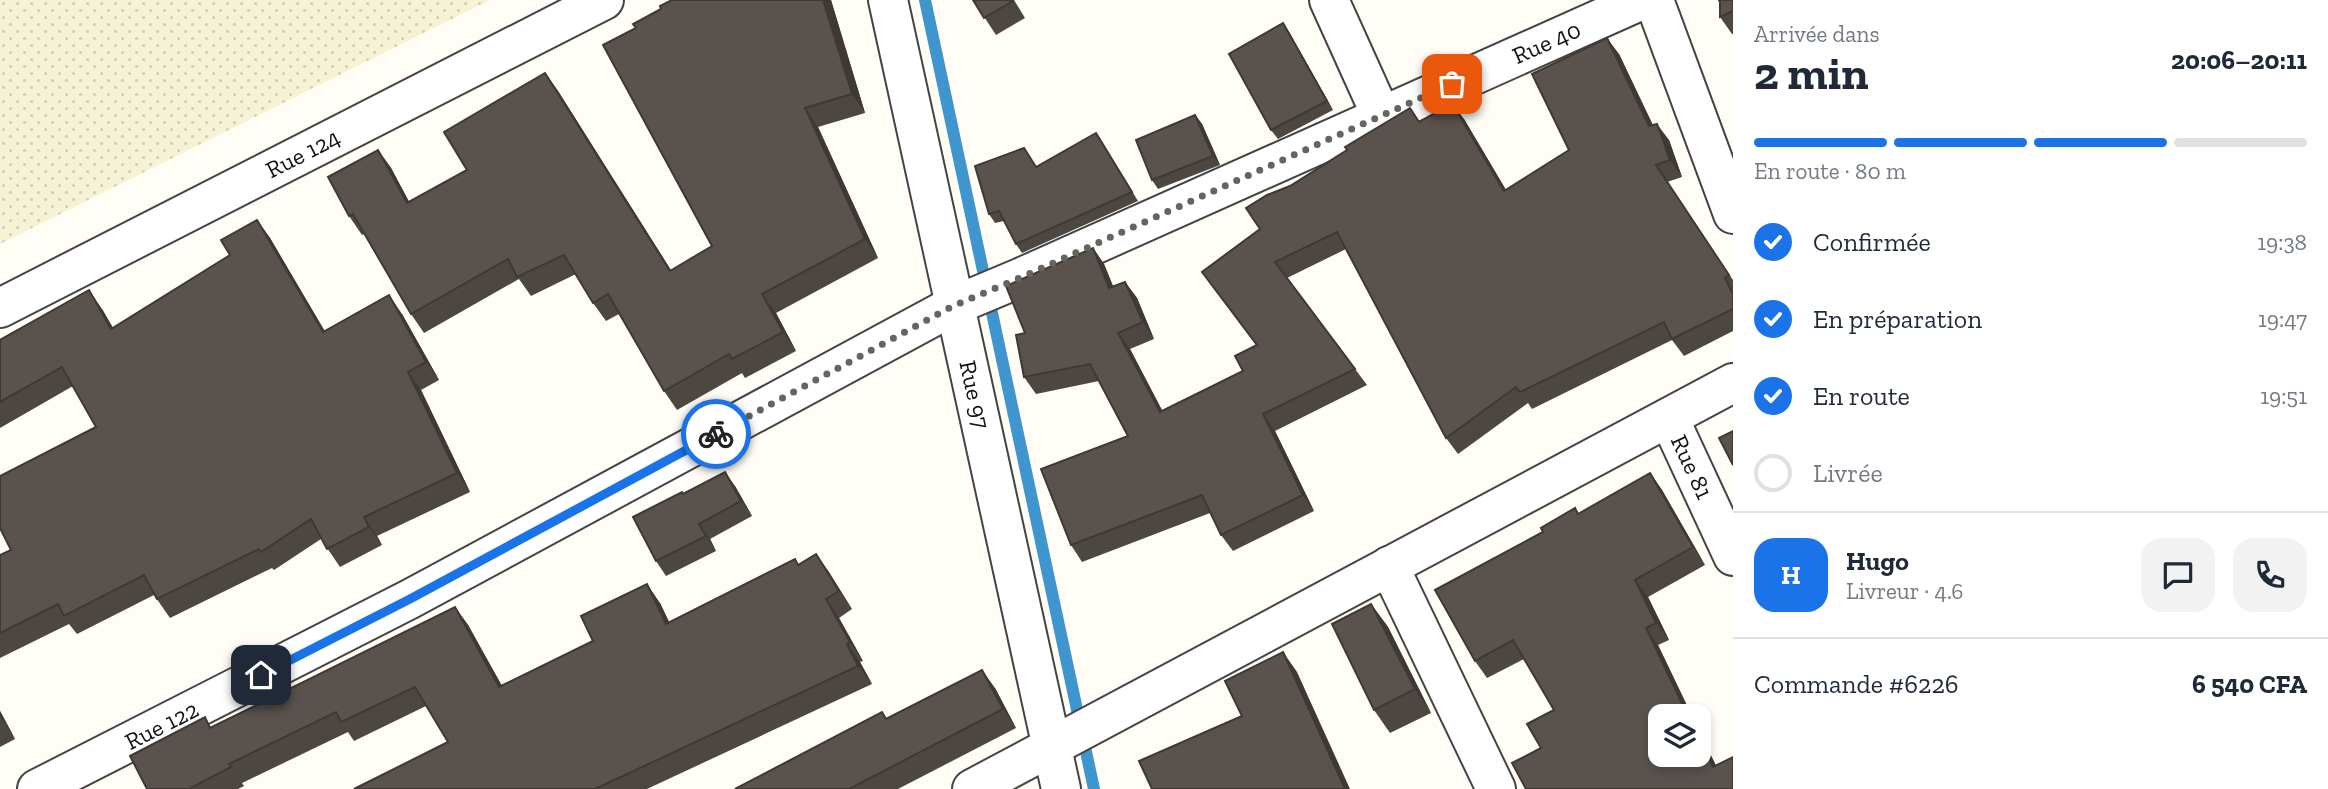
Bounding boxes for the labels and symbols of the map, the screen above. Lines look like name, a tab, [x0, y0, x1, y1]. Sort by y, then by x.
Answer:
street label: Rue 40	[1508, 14, 1585, 70]
pin	[1422, 54, 1482, 114]
street label: Rue 124	[261, 122, 345, 184]
street label: Rue 97	[953, 358, 997, 431]
courier	[681, 399, 751, 469]
street label: Rue 81	[1665, 430, 1719, 503]
pin	[231, 645, 291, 705]
street label: Rue 122	[120, 694, 203, 756]

